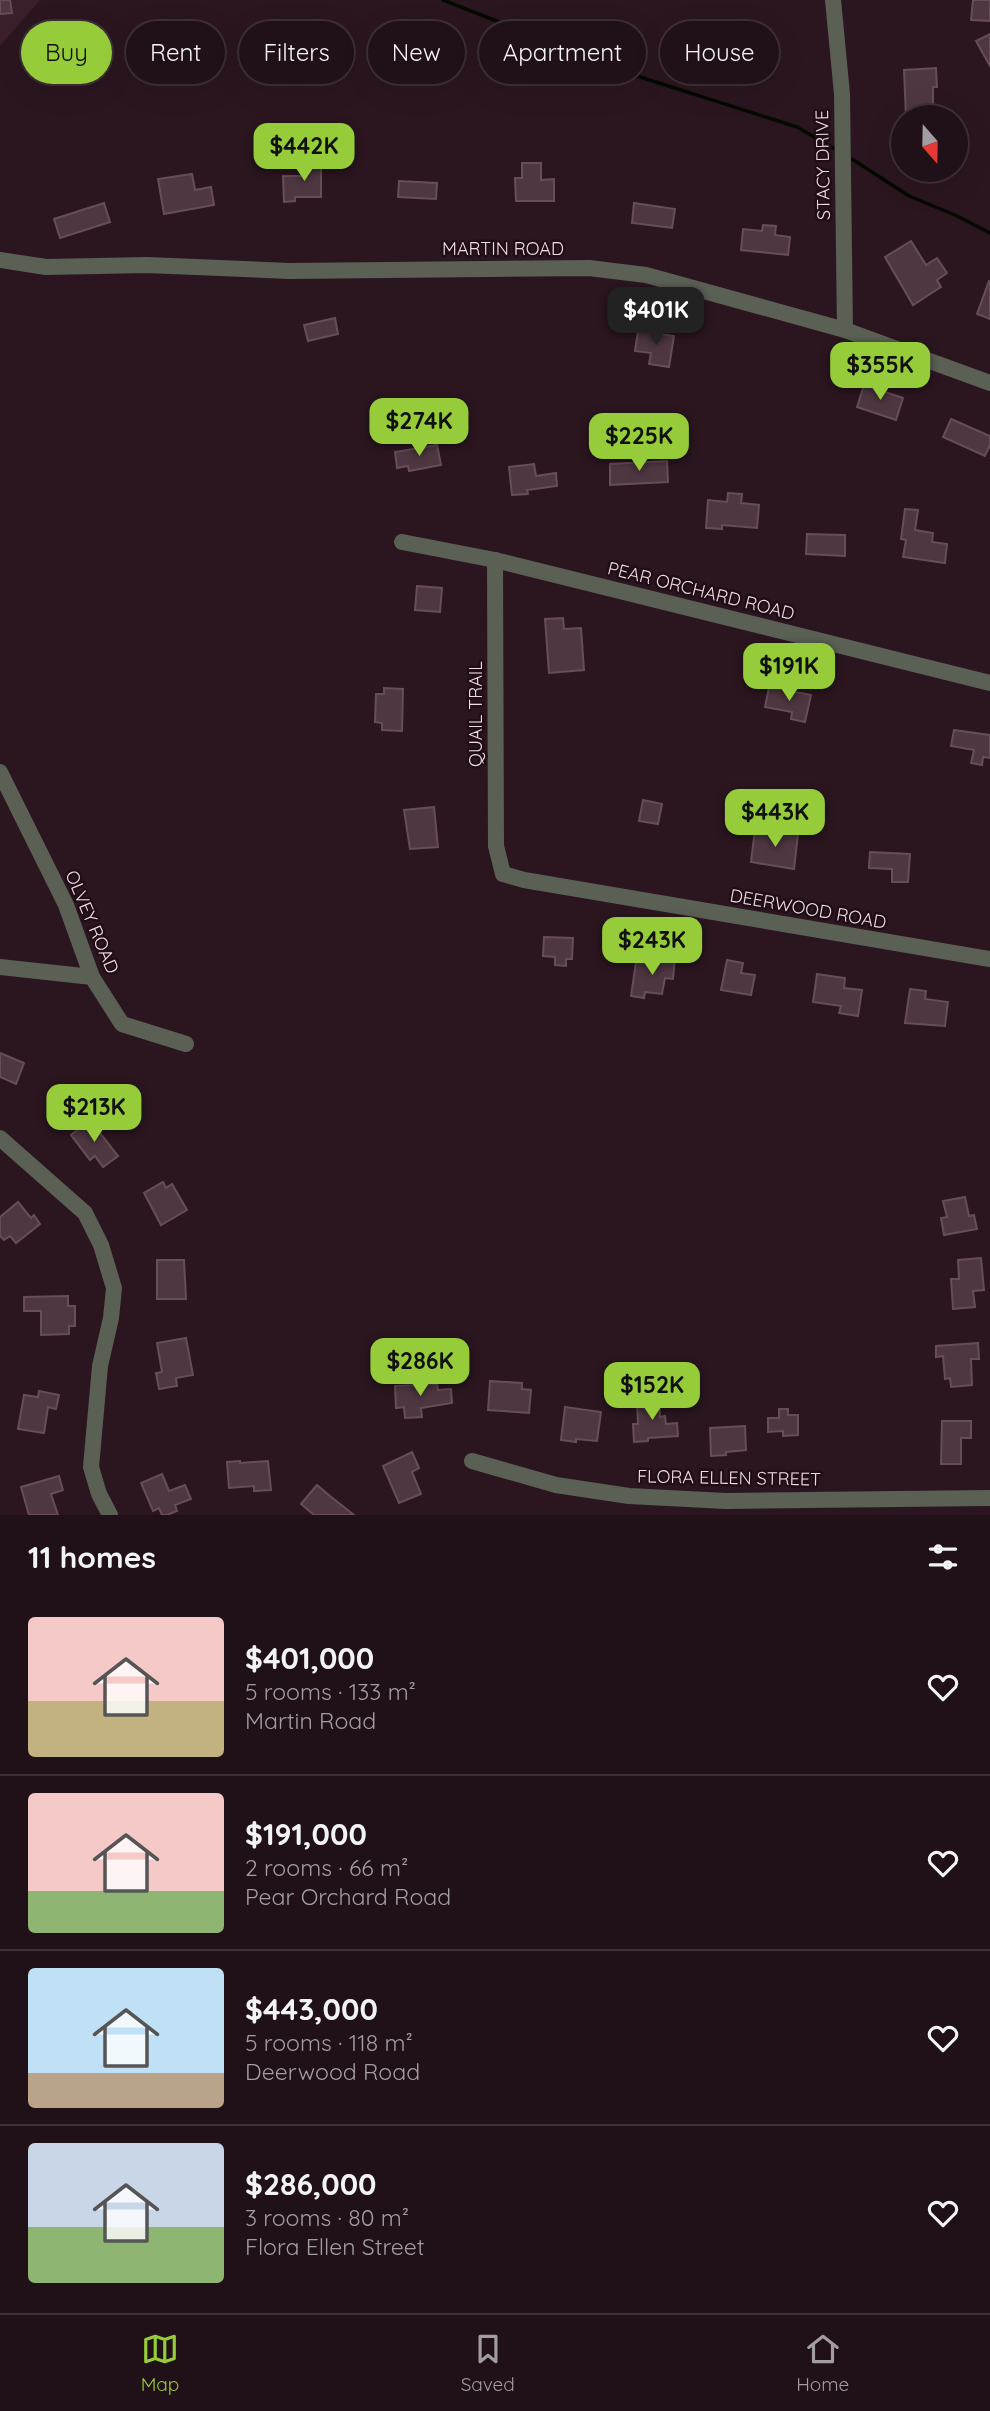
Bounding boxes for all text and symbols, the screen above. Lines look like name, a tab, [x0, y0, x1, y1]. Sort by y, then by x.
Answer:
chip: Buy	[21, 21, 112, 84]
chip: Rent	[126, 21, 225, 84]
chip: Filters	[239, 21, 354, 84]
chip: New	[368, 21, 465, 84]
chip: Apartment	[479, 21, 646, 84]
chip: House	[660, 21, 779, 84]
north arrow	[891, 105, 968, 182]
map controls	[891, 105, 968, 182]
street label: STACY DRIVE	[810, 110, 835, 220]
pin: $442K	[255, 124, 353, 183]
text: $442K	[270, 131, 338, 160]
street label: MARTIN ROAD	[442, 237, 564, 260]
pin: $401K	[607, 288, 705, 347]
text: $401K	[623, 295, 689, 324]
pin: $355K	[831, 342, 929, 402]
text: $355K	[846, 350, 914, 379]
pin: $274K	[370, 398, 468, 458]
text: $274K	[385, 406, 453, 435]
pin: $225K	[590, 414, 688, 473]
text: $225K	[605, 421, 673, 450]
street label: PEAR ORCHARD ROAD	[605, 556, 797, 625]
pin: $191K	[740, 644, 838, 703]
text: $191K	[759, 651, 819, 680]
street label: QUAIL TRAIL	[464, 661, 487, 767]
pin: $443K	[726, 790, 824, 849]
text: $443K	[741, 797, 809, 826]
street label: OLVEY ROAD	[60, 867, 125, 977]
street label: DEERWOOD ROAD	[728, 883, 888, 934]
pin: $243K	[603, 918, 701, 977]
text: $243K	[618, 925, 686, 954]
pin: $213K	[45, 1084, 143, 1144]
text: $213K	[62, 1092, 126, 1121]
pin: $286K	[371, 1338, 469, 1398]
text: $286K	[386, 1346, 454, 1375]
pin: $152K	[603, 1362, 701, 1422]
text: $152K	[620, 1370, 684, 1399]
street label: FLORA ELLEN STREET	[637, 1464, 821, 1491]
text: 11 homes	[28, 1538, 156, 1576]
icon: filters	[924, 1538, 962, 1576]
text: $401,000	[245, 1639, 374, 1677]
icon: home	[84, 1645, 168, 1729]
icon: heart	[924, 1668, 962, 1706]
text: 5 rooms · 133 m²	[245, 1677, 416, 1706]
text: Martin Road	[245, 1706, 376, 1735]
text: $191,000	[245, 1815, 367, 1853]
icon: home	[84, 1821, 168, 1905]
icon: heart	[924, 1844, 962, 1882]
text: 2 rooms · 66 m²	[245, 1853, 408, 1882]
text: Pear Orchard Road	[245, 1882, 451, 1911]
text: $443,000	[245, 1990, 378, 2028]
icon: home	[84, 1996, 168, 2080]
icon: heart	[924, 2019, 962, 2057]
text: 5 rooms · 118 m²	[245, 2028, 413, 2057]
text: Deerwood Road	[245, 2057, 420, 2086]
text: $286,000	[245, 2165, 377, 2203]
icon: home	[84, 2171, 168, 2255]
icon: heart	[924, 2194, 962, 2232]
text: 3 rooms · 80 m²	[245, 2203, 409, 2232]
text: Flora Ellen Street	[245, 2232, 425, 2261]
tab: Map	[141, 2330, 179, 2396]
tab: Saved	[461, 2330, 515, 2396]
tab: Home	[796, 2330, 849, 2396]

